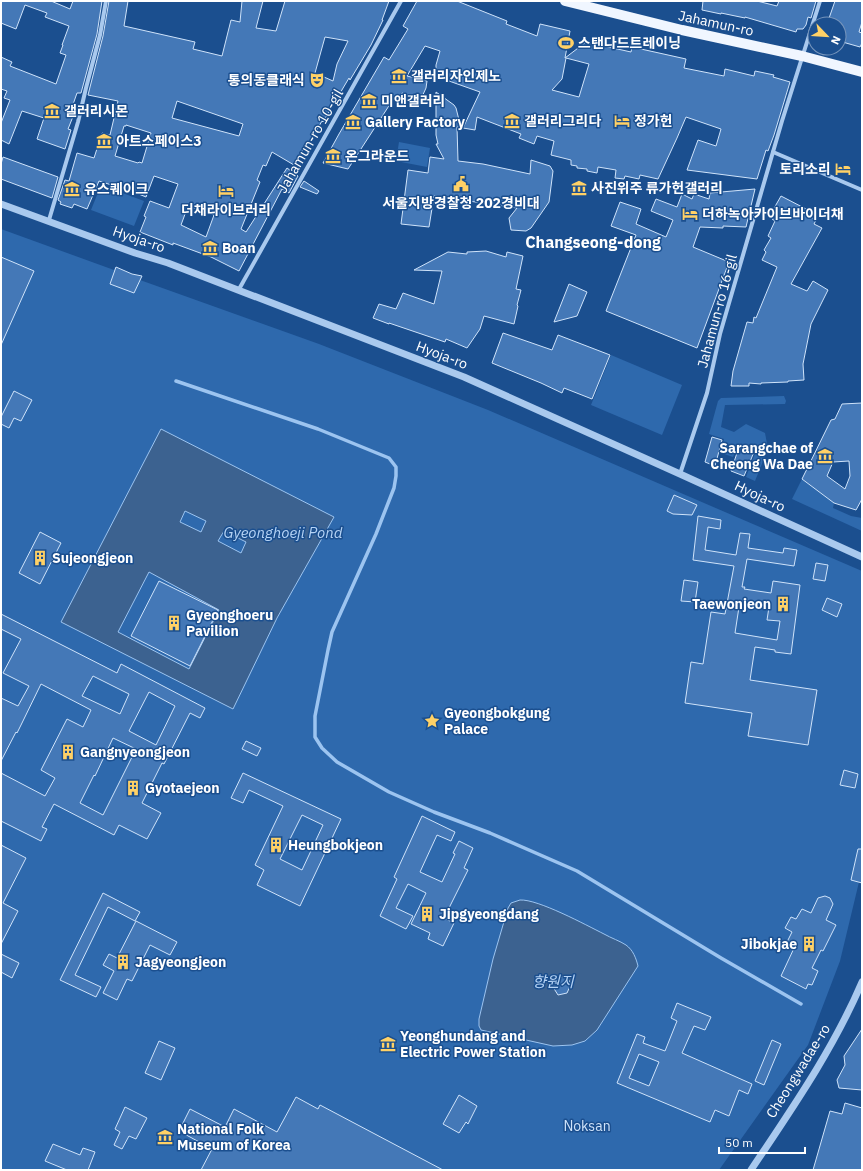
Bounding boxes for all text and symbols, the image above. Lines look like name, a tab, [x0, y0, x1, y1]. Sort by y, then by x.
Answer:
street label: Jahamun-ro	[677, 6, 756, 40]
north arrow	[807, 16, 847, 56]
sports icon: 스탠다드트레이닝	[557, 34, 575, 52]
place label: 스탠다드트레이닝	[578, 34, 681, 52]
text: N	[828, 34, 844, 47]
museum icon: 갤러리자인제노	[390, 67, 408, 85]
place label: 갤러리자인제노	[411, 67, 501, 85]
place label: 통의동클래식	[228, 71, 305, 89]
theatre icon: 통의동클래식	[308, 71, 326, 89]
street label: Jahamun-ro 10-gil	[273, 86, 347, 196]
museum icon: 미앤갤러리	[360, 92, 378, 110]
place label: 미앤갤러리	[381, 92, 445, 110]
museum icon: 갤러리시몬	[43, 102, 61, 120]
place label: 갤러리시몬	[64, 102, 129, 120]
museum icon: 갤러리그리다	[503, 112, 521, 130]
place label: 갤러리그리다	[524, 112, 601, 130]
hotel icon: 정가헌	[613, 112, 631, 130]
place label: 정가헌	[634, 112, 673, 130]
museum icon: Gallery Factory	[344, 113, 362, 131]
place label: Gallery Factory	[365, 113, 466, 131]
museum icon: 아트스페이스3	[95, 132, 113, 150]
place label: 아트스페이스3	[116, 132, 202, 150]
museum icon: 온그라운드	[324, 147, 342, 165]
place label: 온그라운드	[345, 147, 410, 165]
place label: 토리소리	[779, 160, 831, 178]
hotel icon: 토리소리	[834, 160, 852, 178]
public building icon: 서울지방경찰청 202경비대	[452, 175, 470, 193]
museum icon: 사진위주 류가헌갤러리	[570, 179, 588, 197]
place label: 사진위주 류가헌갤러리	[591, 179, 723, 197]
museum icon: 유스퀘이크	[63, 180, 81, 198]
place label: 유스퀘이크	[84, 180, 149, 198]
hotel icon: 더채라이브러리	[217, 182, 235, 200]
place label: 서울지방경찰청 202경비대	[382, 194, 540, 212]
place label: 더채라이브러리	[181, 201, 271, 219]
hotel icon: 더하녹아카이브바이더채	[681, 205, 699, 223]
place label: 더하녹아카이브바이더채	[702, 205, 844, 223]
street label: Hyoja-ro	[111, 222, 168, 256]
district label: Changseong-dong	[525, 232, 661, 252]
museum icon: Boan	[201, 239, 219, 257]
place label: Boan	[222, 239, 256, 257]
street label: Jahamun-ro 16-gil	[693, 252, 741, 370]
street label: Hyoja-ro	[414, 337, 471, 373]
place label: Sarangchae of Cheong Wa Dae	[710, 439, 813, 473]
museum icon: Sarangchae of Cheong Wa Dae	[816, 447, 834, 465]
street label: Hyoja-ro	[732, 476, 788, 516]
water label: Gyeonghoeji Pond	[224, 523, 343, 542]
building icon: Sujeongjeon	[31, 549, 49, 567]
place label: Sujeongjeon	[52, 549, 133, 567]
place label: Taewonjeon	[692, 595, 771, 613]
building icon: Taewonjeon	[774, 595, 792, 613]
place label: Gyeonghoeru Pavilion	[186, 606, 273, 640]
building icon: Gyeonghoeru Pavilion	[165, 614, 183, 632]
place label: Gyeongbokgung Palace	[444, 704, 550, 738]
place icon: Gyeongbokgung Palace	[423, 712, 441, 730]
building icon: Gangnyeongjeon	[59, 743, 77, 761]
place label: Gangnyeongjeon	[80, 743, 190, 761]
building icon: Gyotaejeon	[124, 779, 142, 797]
place label: Gyotaejeon	[145, 779, 220, 797]
building icon: Heungbokjeon	[267, 836, 285, 854]
place label: Heungbokjeon	[288, 836, 383, 854]
building icon: Jipgyeongdang	[418, 905, 436, 923]
place label: Jipgyeongdang	[439, 905, 539, 923]
place label: Jibokjae	[741, 935, 797, 953]
building icon: Jibokjae	[800, 935, 818, 953]
building icon: Jagyeongjeon	[114, 953, 132, 971]
place label: Jagyeongjeon	[135, 953, 226, 971]
water label: 향원지	[532, 972, 575, 991]
street label: Cheongwadae-ro	[762, 1020, 834, 1121]
place label: Yeonghundang and Electric Power Station	[400, 1027, 546, 1061]
museum icon: Yeonghundang and Electric Power Station	[379, 1035, 397, 1053]
park label: Noksan	[563, 1117, 611, 1135]
place label: National Folk Museum of Korea	[177, 1120, 291, 1154]
museum icon: National Folk Museum of Korea	[156, 1128, 174, 1146]
scale bar	[719, 1129, 805, 1155]
text: 50 m	[725, 1135, 753, 1150]

